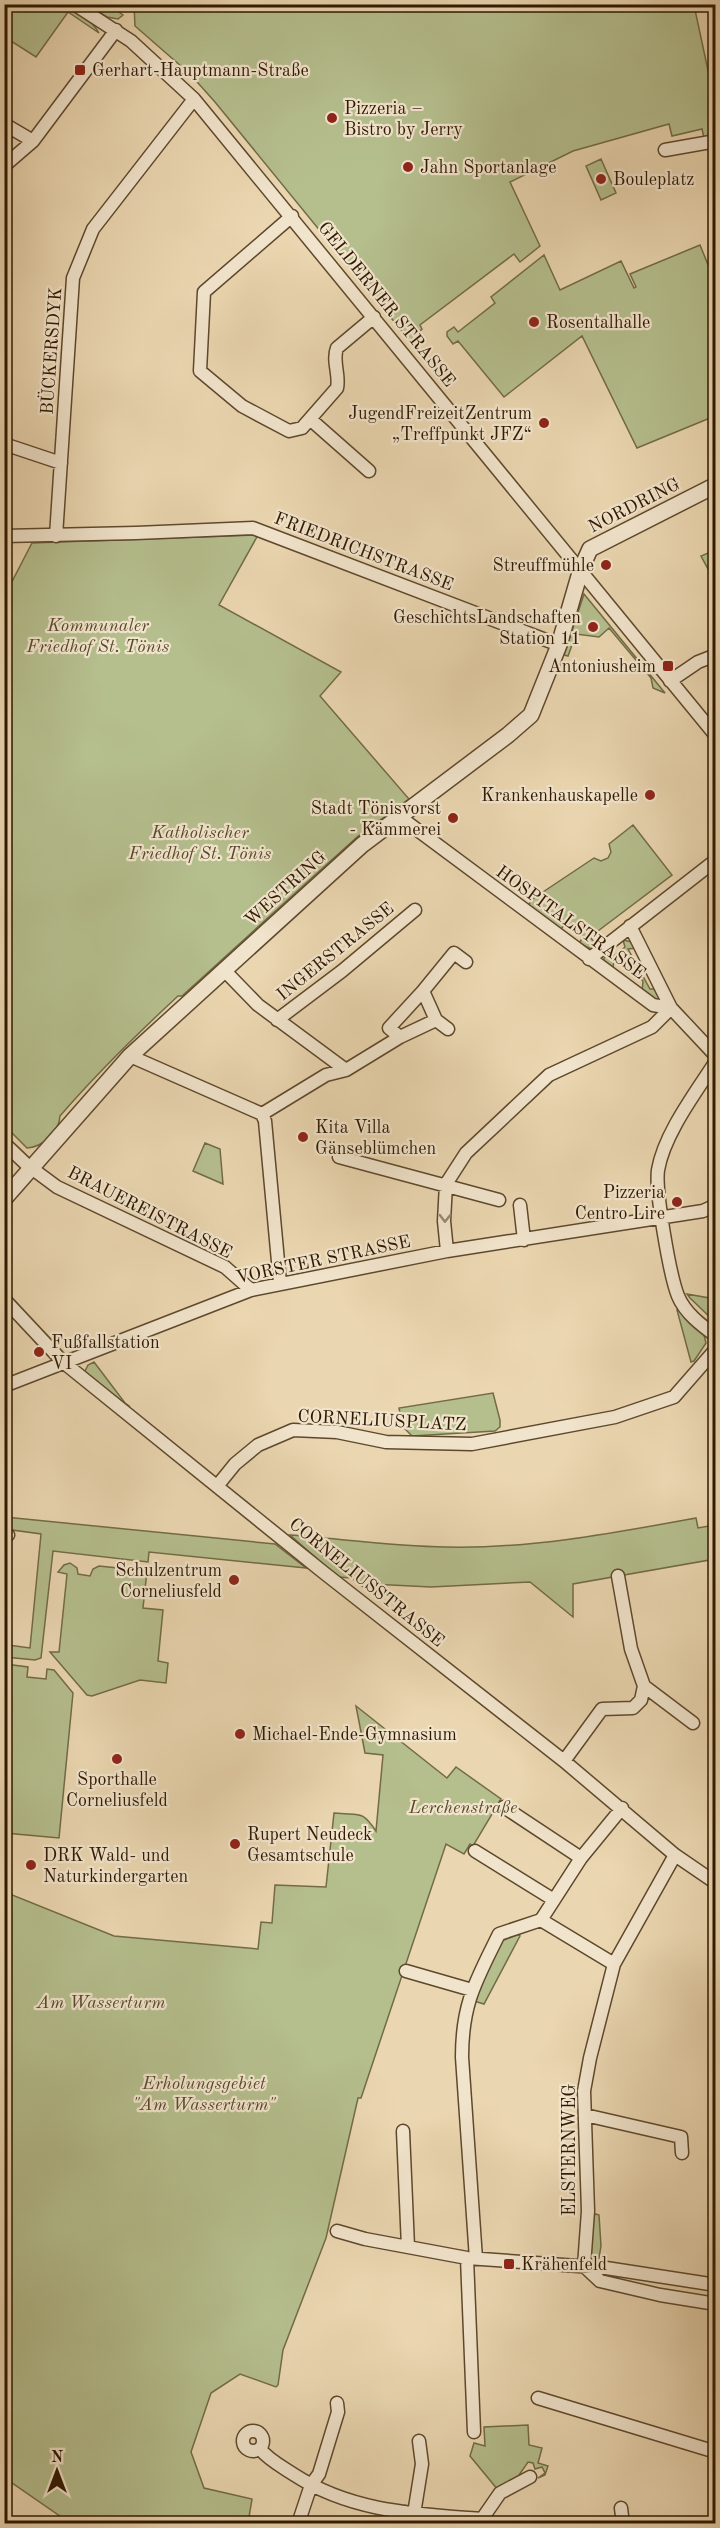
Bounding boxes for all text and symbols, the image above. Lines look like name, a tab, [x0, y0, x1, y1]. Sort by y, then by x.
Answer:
place label: Gerhart-Hauptmann-Straße	[92, 62, 309, 80]
marker: Gerhart-Hauptmann-Straße	[73, 63, 87, 77]
place label: Pizzeria – Bistro by Jerry	[344, 100, 463, 139]
marker: Pizzeria – Bistro by Jerry	[325, 111, 339, 125]
place label: Jahn Sportanlage	[420, 159, 557, 177]
marker: Jahn Sportanlage	[401, 160, 415, 174]
place label: Bouleplatz	[613, 171, 694, 189]
marker: Bouleplatz	[594, 172, 608, 186]
street label: GELDERNER STRASSE	[314, 219, 458, 390]
street label: BÜCKERSDYK	[35, 287, 65, 415]
place label: Rosentalhalle	[546, 314, 650, 332]
marker: Rosentalhalle	[527, 315, 541, 329]
place label: JugendFreizeitZentrum „Treffpunkt JFZ“	[348, 405, 532, 444]
marker: JugendFreizeitZentrum „Treffpunkt JFZ“	[537, 416, 551, 430]
street label: NORDRING	[586, 475, 683, 537]
street label: FRIEDRICHSTRASSE	[272, 509, 456, 594]
place label: Streuffmühle	[493, 557, 594, 575]
marker: Streuffmühle	[599, 558, 613, 572]
place label: GeschichtsLandschaften Station 11	[393, 609, 581, 648]
park label: Kommunaler Friedhof St. Tönis	[26, 617, 170, 656]
marker: GeschichtsLandschaften Station 11	[586, 620, 600, 634]
place label: Antoniusheim	[548, 658, 656, 676]
marker: Antoniusheim	[661, 659, 675, 673]
place label: Krankenhauskapelle	[481, 787, 638, 805]
marker: Krankenhauskapelle	[643, 788, 657, 802]
place label: Stadt Tönisvorst - Kämmerei	[311, 800, 441, 839]
marker: Stadt Tönisvorst - Kämmerei	[446, 811, 460, 825]
park label: Katholischer Friedhof St. Tönis	[128, 824, 272, 863]
street label: WESTRING	[242, 848, 330, 930]
street label: HOSPITALSTRASSE	[492, 863, 648, 983]
street label: INGERSTRASSE	[274, 899, 397, 1004]
place label: Kita Villa Gänseblümchen	[315, 1119, 437, 1158]
marker: Kita Villa Gänseblümchen	[296, 1130, 310, 1144]
street label: BRAUEREISTRASSE	[64, 1164, 235, 1262]
place label: Pizzeria Centro Lire	[575, 1184, 665, 1223]
marker: Pizzeria Centro Lire	[670, 1195, 684, 1209]
one-way arrow	[439, 1213, 451, 1222]
street label: VORSTER STRASSE	[234, 1233, 412, 1287]
place label: Fußfallstation VI	[51, 1334, 160, 1373]
marker: Fußfallstation VI	[32, 1345, 46, 1359]
street label: CORNELIUSPLATZ	[297, 1408, 467, 1434]
street label: CORNELIUSSTRASSE	[285, 1515, 447, 1651]
place label: Schulzentrum Corneliusfeld	[115, 1562, 222, 1601]
marker: Schulzentrum Corneliusfeld	[227, 1573, 241, 1587]
place label: Michael-Ende-Gymnasium	[252, 1726, 457, 1744]
marker: Michael-Ende-Gymnasium	[233, 1727, 247, 1741]
marker: Sporthalle Corneliusfeld	[110, 1752, 124, 1766]
place label: Sporthalle Corneliusfeld	[66, 1771, 168, 1810]
park label: Lerchenstraße	[408, 1799, 517, 1817]
place label: Rupert Neudeck Gesamtschule	[247, 1826, 372, 1865]
marker: Rupert Neudeck Gesamtschule	[228, 1837, 242, 1851]
place label: DRK Wald- und Naturkindergarten	[43, 1847, 189, 1886]
marker: DRK Wald- und Naturkindergarten	[24, 1858, 38, 1872]
park label: Am Wasserturm	[36, 1994, 166, 2012]
park label: Erholungsgebiet "Am Wasserturm"	[133, 2075, 276, 2114]
street label: ELSTERNWEG	[561, 2084, 579, 2216]
place label: Krähenfeld	[521, 2256, 607, 2274]
marker: Krähenfeld	[502, 2257, 516, 2271]
north arrow	[27, 2441, 87, 2501]
text: N	[51, 2450, 64, 2466]

